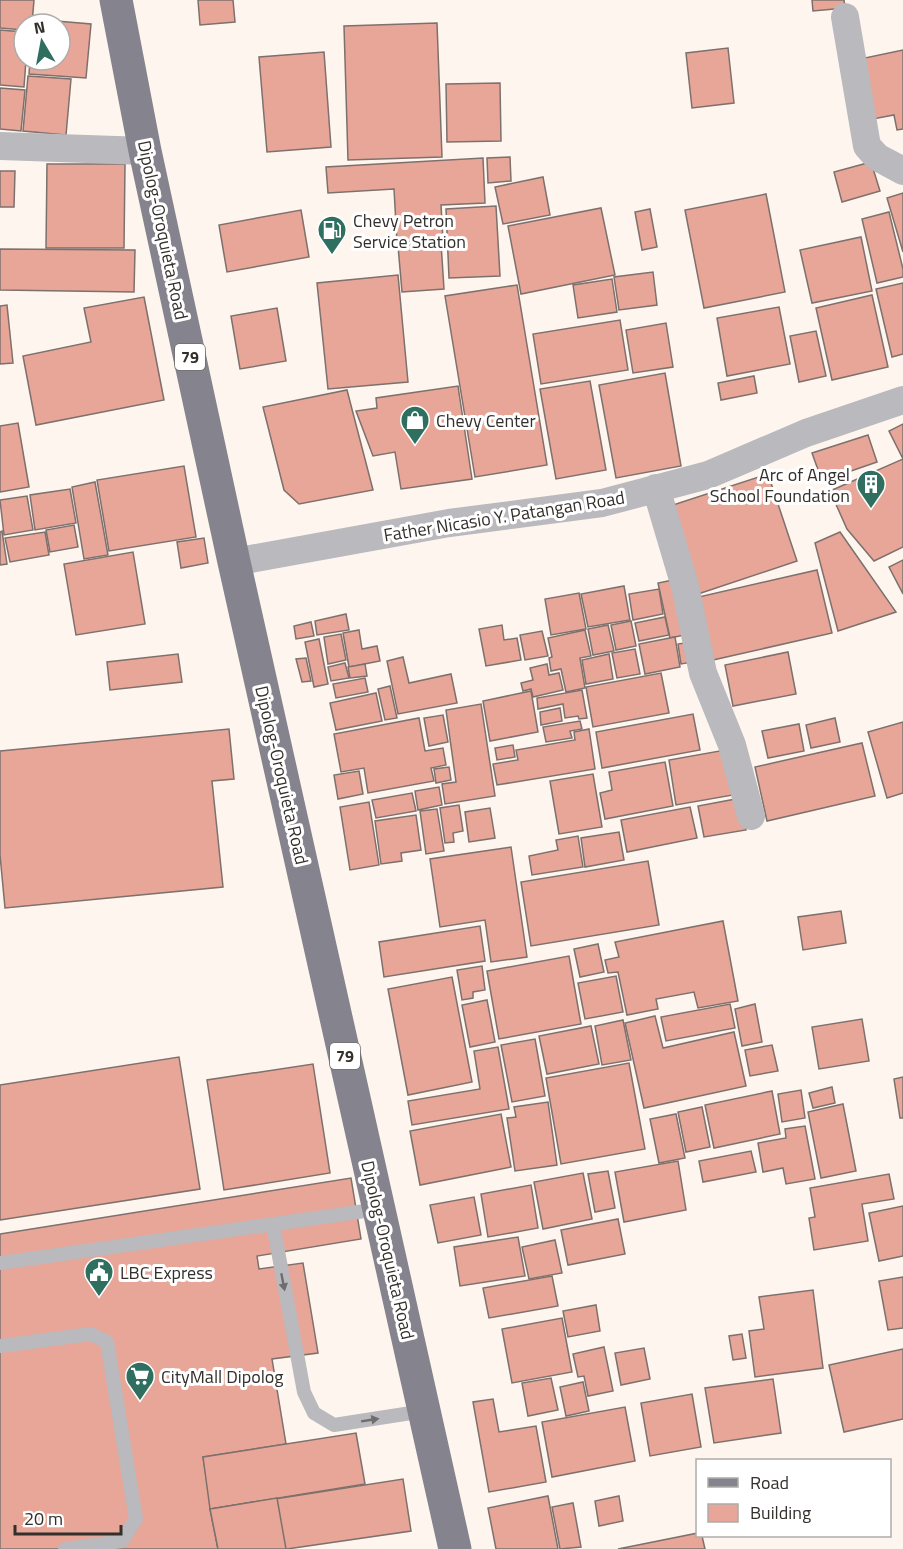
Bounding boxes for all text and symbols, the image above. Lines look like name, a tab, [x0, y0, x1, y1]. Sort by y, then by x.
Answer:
north arrow	[12, 12, 72, 72]
text: N	[32, 14, 47, 40]
street label: Dipolog-Oroquieta Road	[131, 138, 195, 322]
place label: Chevy Petron Service Station	[353, 207, 466, 255]
fuel station icon: Chevy Petron Service Station	[316, 214, 348, 256]
road number: 79	[175, 344, 205, 370]
shop icon: Chevy Center	[399, 404, 431, 446]
place label: Chevy Center	[436, 407, 536, 434]
place label: Arc of Angel School Foundation	[710, 461, 850, 509]
building icon: Arc of Angel School Foundation	[855, 468, 887, 510]
street label: Father Nicasio Y. Patangan Road	[382, 484, 626, 548]
street label: Dipolog-Oroquieta Road	[248, 683, 316, 867]
road number: 79	[330, 1043, 360, 1069]
street label: Dipolog-Oroquieta Road	[354, 1158, 422, 1342]
public building icon: LBC Express	[83, 1256, 115, 1298]
place label: LBC Express	[120, 1259, 213, 1286]
one-way arrow	[279, 1272, 288, 1291]
supermarket icon: CityMall Dipolog	[124, 1360, 156, 1402]
place label: CityMall Dipolog	[161, 1363, 284, 1390]
one-way arrow	[361, 1416, 380, 1425]
legend	[696, 1459, 891, 1537]
text: Road	[750, 1469, 789, 1496]
scale bar	[15, 1498, 122, 1536]
text: Building	[750, 1499, 811, 1526]
text: 20 m	[24, 1505, 63, 1532]

